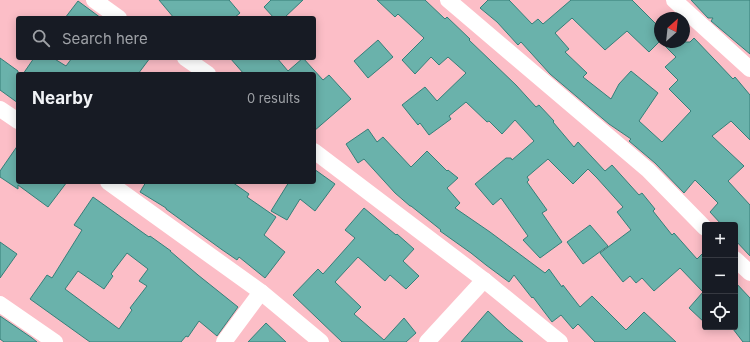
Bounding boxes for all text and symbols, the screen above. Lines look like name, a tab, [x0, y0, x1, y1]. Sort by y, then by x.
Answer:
north arrow	[654, 12, 690, 48]
search box	[16, 16, 316, 60]
icon: search	[30, 27, 52, 49]
text: Search here	[62, 29, 148, 48]
text: Nearby	[32, 88, 93, 108]
text: 0 results	[247, 90, 300, 106]
map controls	[702, 222, 738, 330]
button: +	[702, 222, 738, 258]
button: −	[702, 258, 738, 294]
button: locate	[702, 294, 738, 330]

